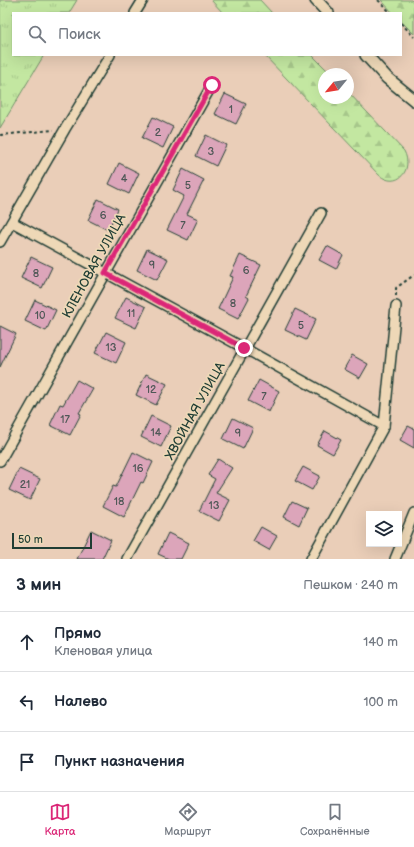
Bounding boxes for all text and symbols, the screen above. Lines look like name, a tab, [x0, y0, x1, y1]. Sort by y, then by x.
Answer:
search box	[12, 12, 402, 56]
icon: search	[26, 23, 48, 45]
text: Поиск	[58, 25, 101, 44]
north arrow	[318, 68, 354, 104]
route start	[203, 76, 221, 94]
house number: 1	[229, 103, 233, 116]
house number: 2	[155, 126, 162, 139]
house number: 3	[208, 145, 215, 158]
house number: 4	[121, 172, 128, 185]
house number: 5	[185, 179, 191, 192]
house number: 6	[100, 209, 107, 222]
street label: КЛЕНОВАЯ УЛИЦА	[59, 211, 129, 321]
house number: 7	[180, 219, 186, 232]
house number: 9	[149, 259, 155, 272]
house number: 6	[243, 264, 250, 277]
house number: 8	[33, 267, 39, 280]
house number: 8	[230, 297, 236, 310]
house number: 11	[127, 307, 135, 320]
house number: 10	[35, 309, 46, 322]
house number: 5	[298, 319, 304, 332]
route end	[235, 339, 253, 357]
house number: 13	[105, 341, 117, 354]
street label: ХВОЙНАЯ УЛИЦА	[161, 359, 229, 463]
house number: 12	[146, 383, 157, 396]
house number: 7	[261, 390, 267, 403]
house number: 17	[60, 413, 70, 426]
house number: 14	[151, 426, 162, 439]
house number: 9	[235, 427, 241, 440]
house number: 16	[133, 462, 144, 475]
house number: 21	[20, 478, 30, 491]
house number: 18	[114, 495, 124, 508]
house number: 13	[208, 499, 220, 512]
map controls	[366, 511, 402, 547]
button: layers	[366, 511, 402, 547]
scale bar	[12, 531, 92, 550]
text: 50 m	[18, 533, 43, 546]
text: 3 мин	[16, 575, 61, 595]
text: Пешком · 240 m	[303, 577, 398, 593]
text: Прямо	[54, 624, 101, 643]
icon: ahead	[16, 631, 38, 653]
text: 140 m	[363, 634, 398, 650]
text: Кленовая улица	[54, 643, 152, 659]
icon: left	[16, 691, 38, 713]
text: Налево	[54, 692, 107, 711]
text: 100 m	[363, 694, 398, 710]
icon: arrive	[16, 751, 38, 773]
text: Пункт назначения	[54, 752, 185, 771]
tab: Карта	[44, 801, 75, 838]
tab: Маршрут	[164, 801, 211, 838]
tab: Сохранённые	[300, 801, 370, 838]

